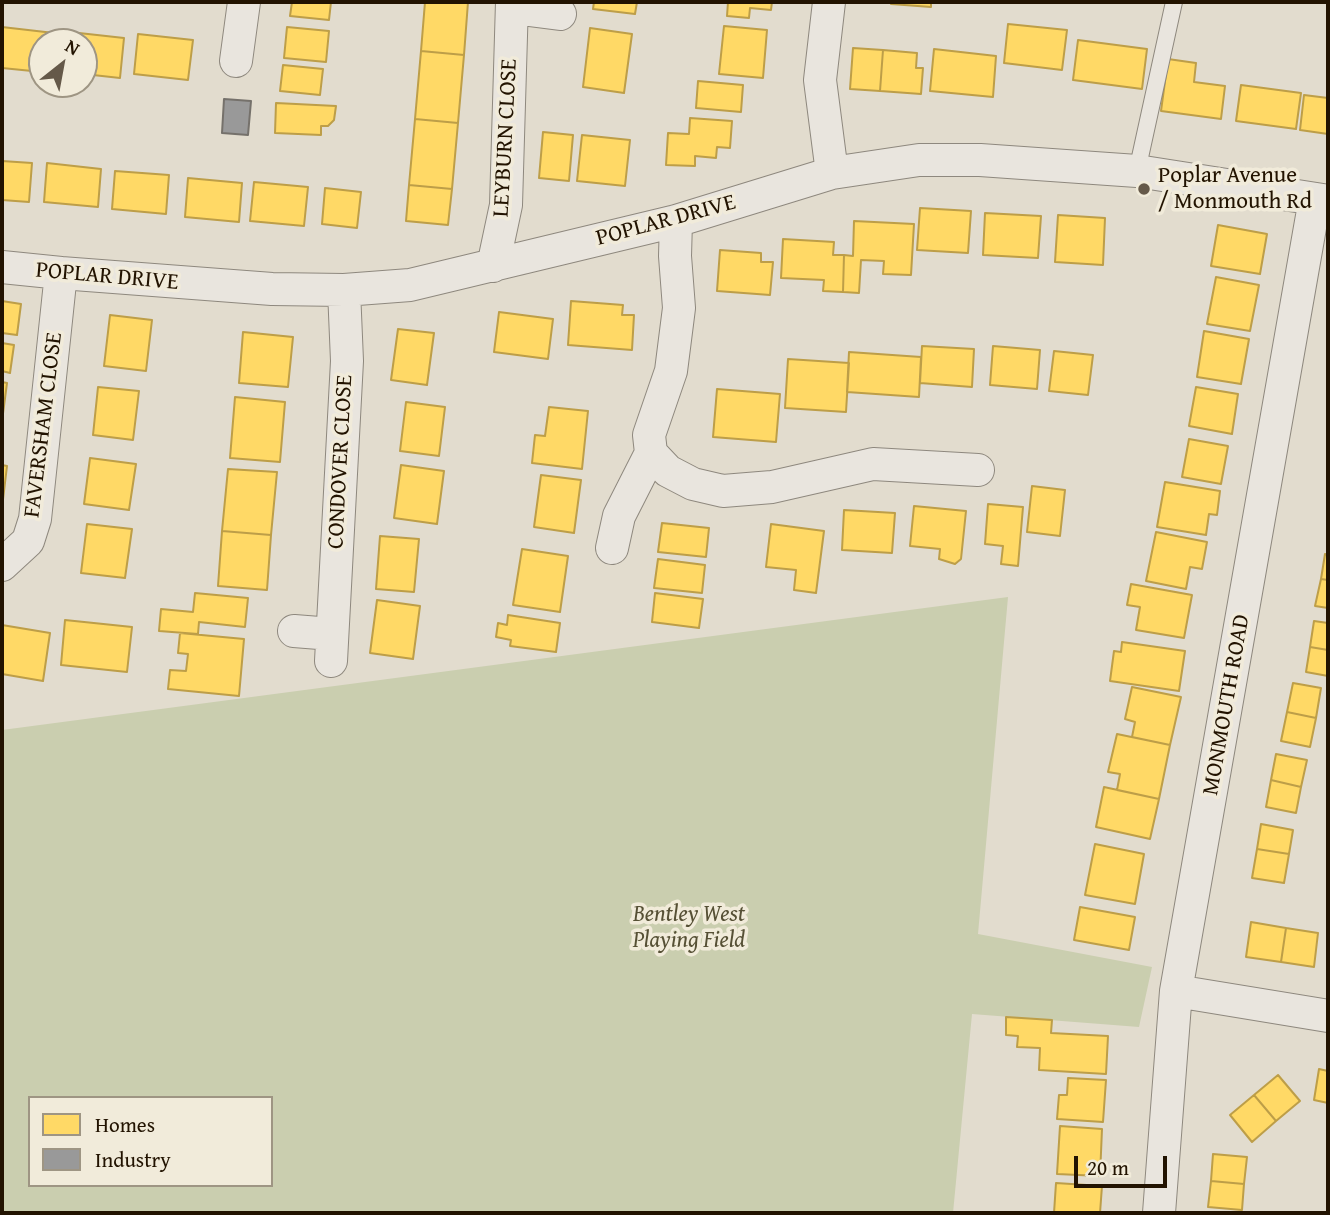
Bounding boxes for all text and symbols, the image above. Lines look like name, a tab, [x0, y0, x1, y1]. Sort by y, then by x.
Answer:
north arrow	[28, 28, 98, 98]
text: N	[60, 31, 85, 62]
street label: LEYBURN CLOSE	[488, 58, 524, 218]
place label: Poplar Avenue / Monmouth Rd	[1158, 162, 1312, 216]
marker: Poplar Avenue / Monmouth Rd	[1136, 181, 1152, 197]
street label: POPLAR DRIVE	[593, 189, 739, 253]
street label: POPLAR DRIVE	[34, 257, 180, 297]
street label: FAVERSHAM CLOSE	[19, 331, 69, 519]
street label: CONDOVER CLOSE	[323, 374, 359, 550]
street label: MONMOUTH ROAD	[1197, 612, 1257, 798]
park label: Bentley West Playing Field	[633, 901, 745, 955]
legend	[28, 1096, 273, 1187]
text: Homes	[95, 1109, 155, 1140]
scale bar	[1078, 1142, 1171, 1186]
text: Industry	[95, 1144, 171, 1175]
text: 20 m	[1087, 1152, 1129, 1183]

